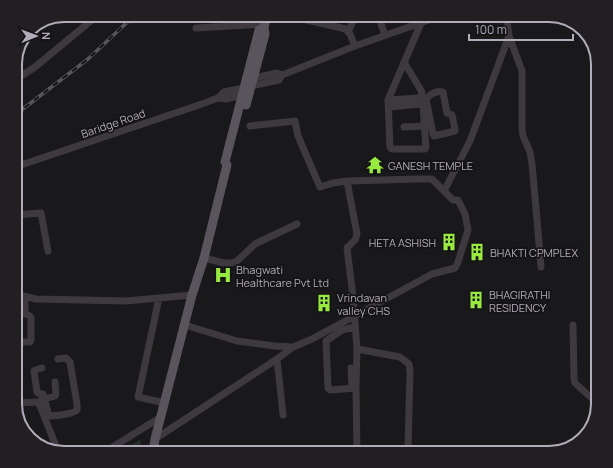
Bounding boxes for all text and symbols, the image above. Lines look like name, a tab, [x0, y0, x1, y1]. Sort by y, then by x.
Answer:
north arrow	[16, 16, 56, 56]
scale bar	[469, 16, 573, 42]
text: 100 m	[475, 21, 507, 38]
text: N	[39, 32, 54, 40]
street label: Baridge Road	[79, 105, 147, 141]
temple icon: GANESH TEMPLE	[365, 155, 385, 175]
place label: GANESH TEMPLE	[388, 158, 473, 173]
building icon: HETA ASHISH	[439, 232, 459, 252]
place label: HETA ASHISH	[369, 235, 436, 250]
building icon: BHAKTI CPMPLEX	[467, 242, 487, 262]
place label: BHAKTI CPMPLEX	[490, 245, 578, 260]
place label: Bhagwati Healthcare Pvt Ltd	[236, 262, 329, 290]
hospital icon: Bhagwati Healthcare Pvt Ltd	[213, 265, 233, 285]
place label: BHAGIRATHI RESIDENCY	[489, 287, 550, 315]
place label: Vrindavan valley CHS	[337, 290, 390, 318]
building icon: BHAGIRATHI RESIDENCY	[466, 290, 486, 310]
building icon: Vrindavan valley CHS	[314, 293, 334, 313]

